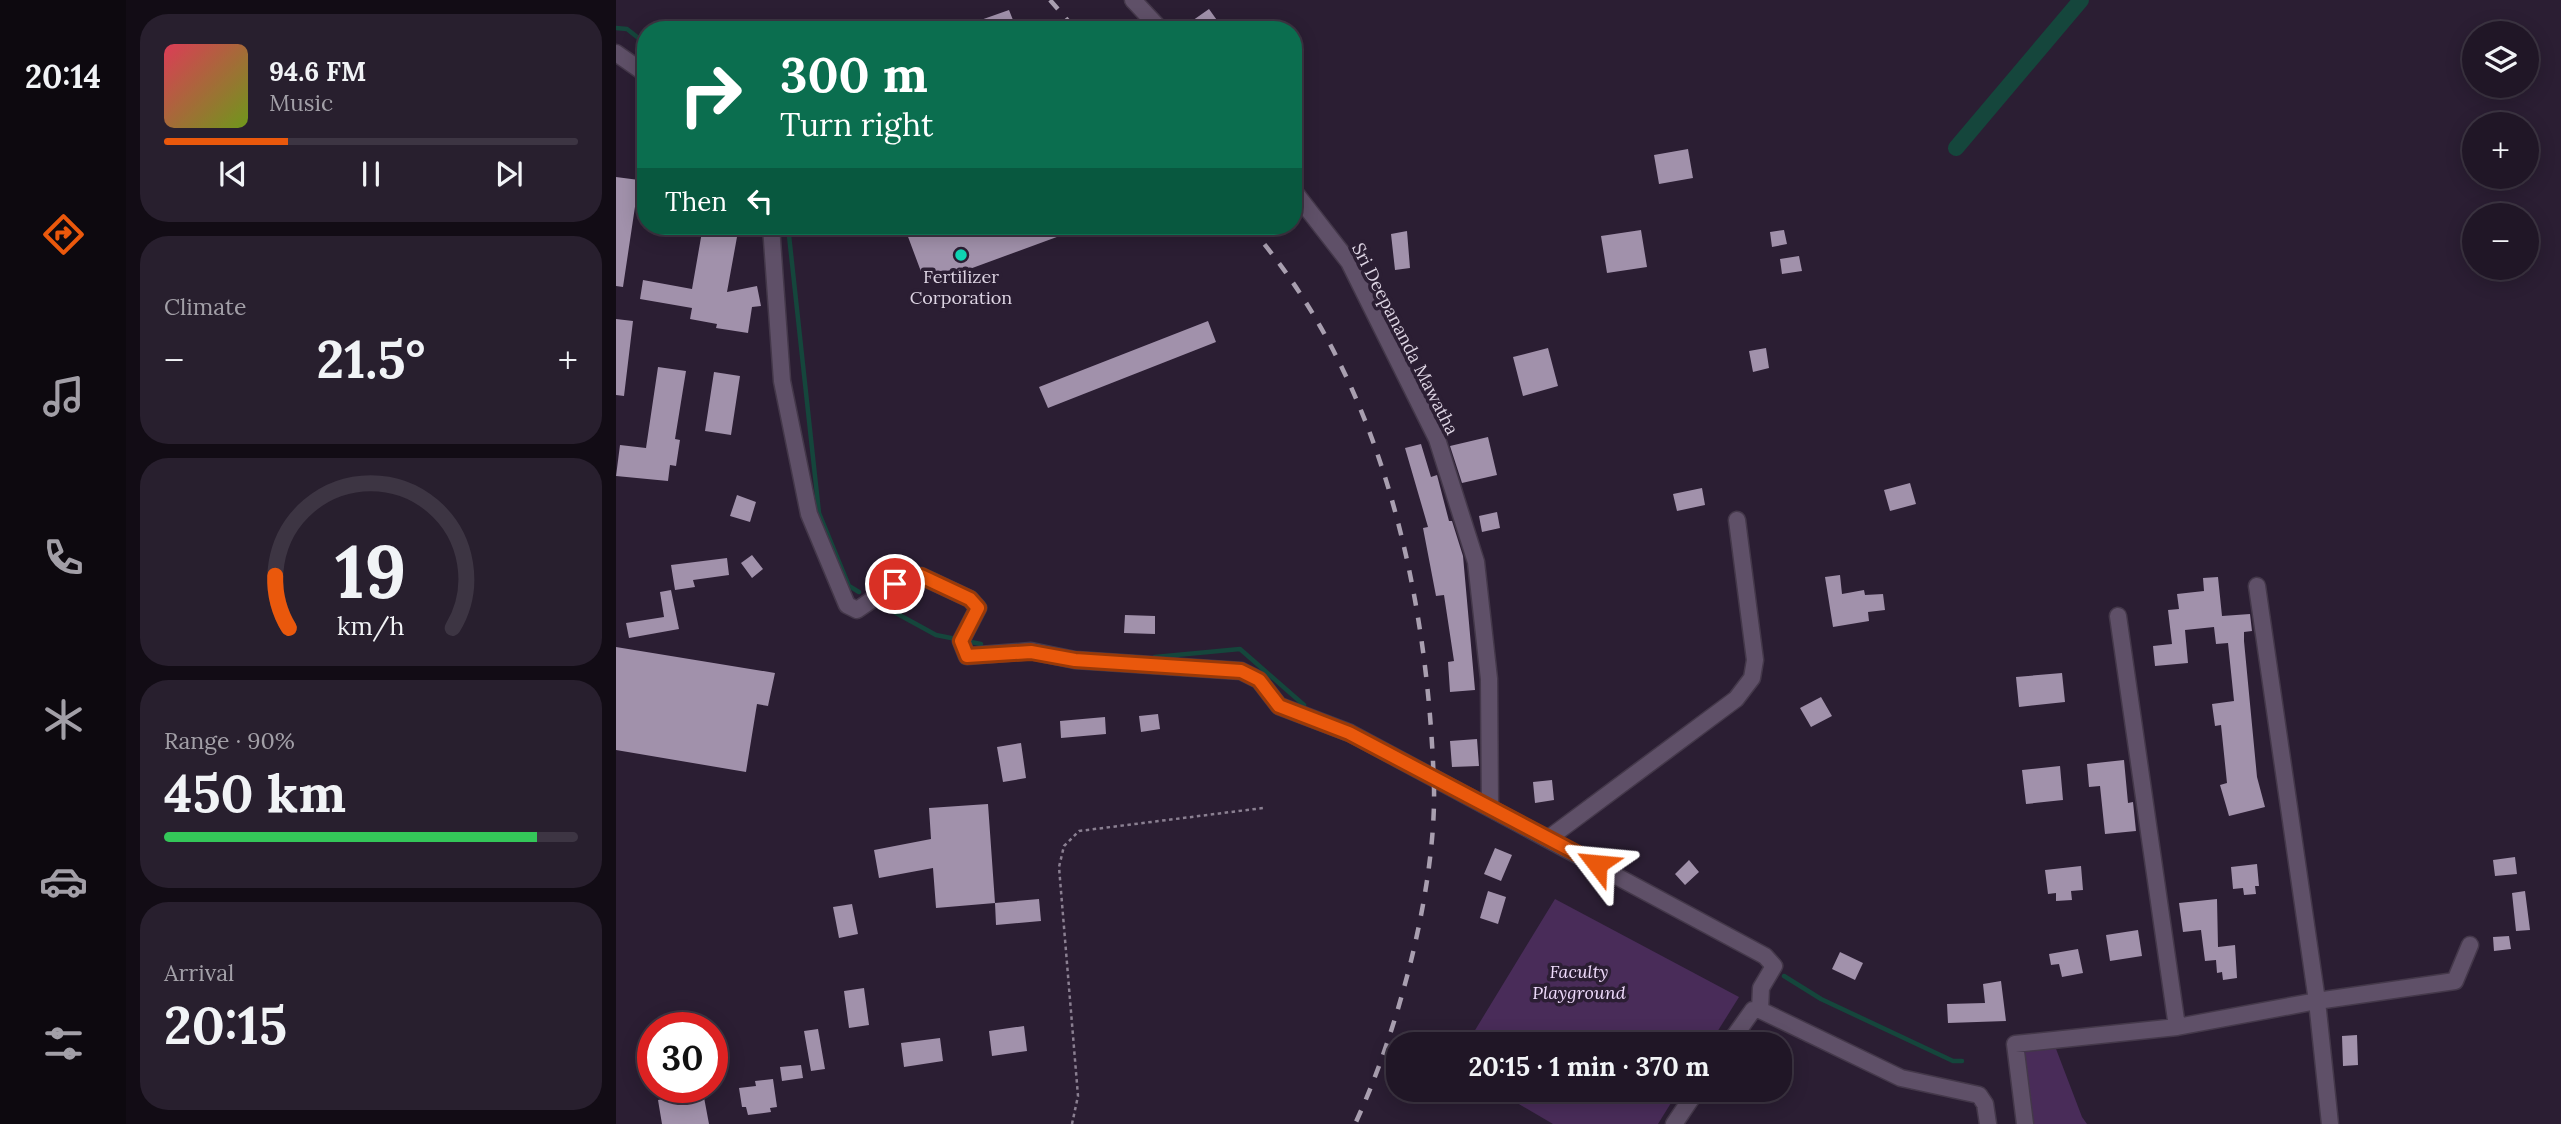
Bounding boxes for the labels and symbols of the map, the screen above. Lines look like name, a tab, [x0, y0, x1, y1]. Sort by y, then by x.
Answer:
street label: Sri Deepananda Mawatha	[1347, 239, 1464, 439]
marker: Fertilizer Corporation	[953, 247, 969, 263]
place label: Fertilizer Corporation	[910, 265, 1012, 309]
pin	[865, 554, 925, 614]
position arrow	[1560, 827, 1634, 901]
park label: Faculty Playground	[1532, 960, 1626, 1004]
speed limit sign: 30	[637, 1012, 728, 1103]

